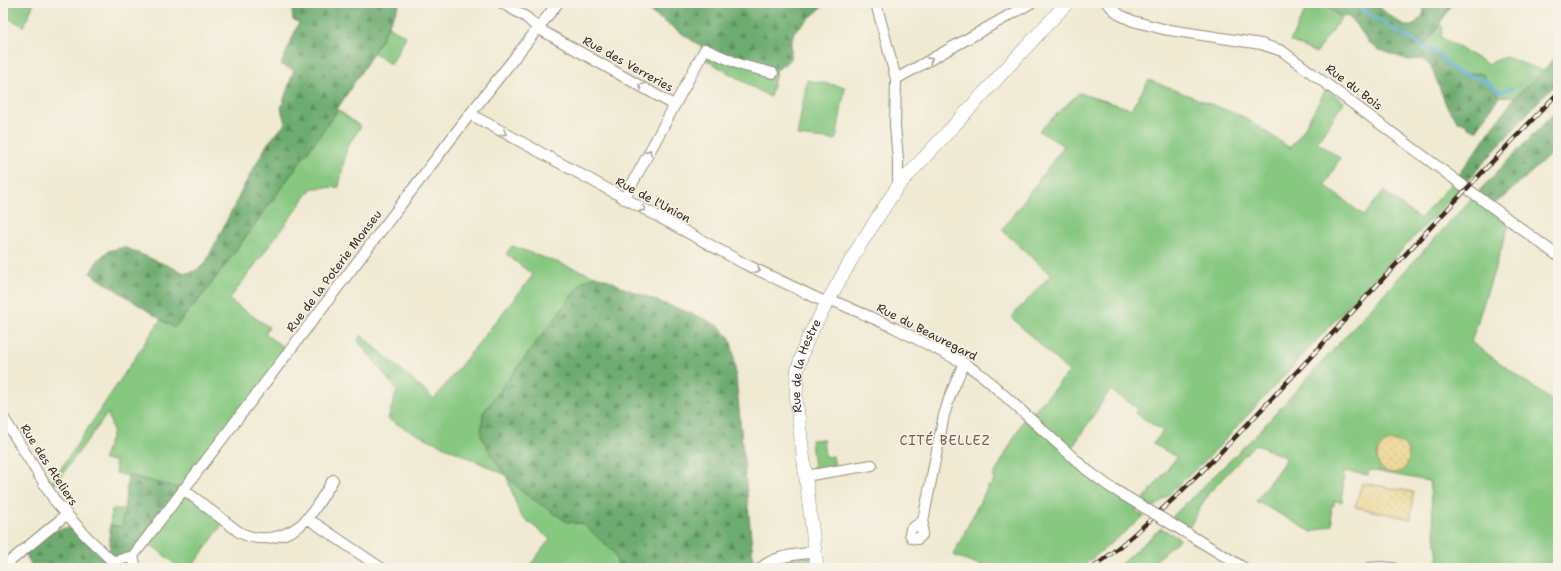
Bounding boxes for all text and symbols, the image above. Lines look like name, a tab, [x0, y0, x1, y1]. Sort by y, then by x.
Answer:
street label: Rue des Verreries	[580, 32, 676, 96]
one-way arrow	[926, 58, 933, 65]
street label: Rue du Bois	[1322, 60, 1386, 114]
one-way arrow	[637, 84, 645, 91]
one-way arrow	[500, 129, 507, 136]
one-way arrow	[644, 149, 652, 156]
street label: Rue de l'Union	[613, 173, 693, 227]
one-way arrow	[639, 204, 646, 212]
street label: Rue de la Poterie Monseu	[283, 207, 385, 335]
one-way arrow	[753, 265, 761, 273]
street label: Rue du Beauregard	[874, 300, 980, 365]
street label: Rue de la Hestre	[788, 316, 825, 414]
street label: Rue des Ateliers	[17, 421, 81, 509]
district label: CITÉ BELLEZ	[899, 431, 991, 449]

